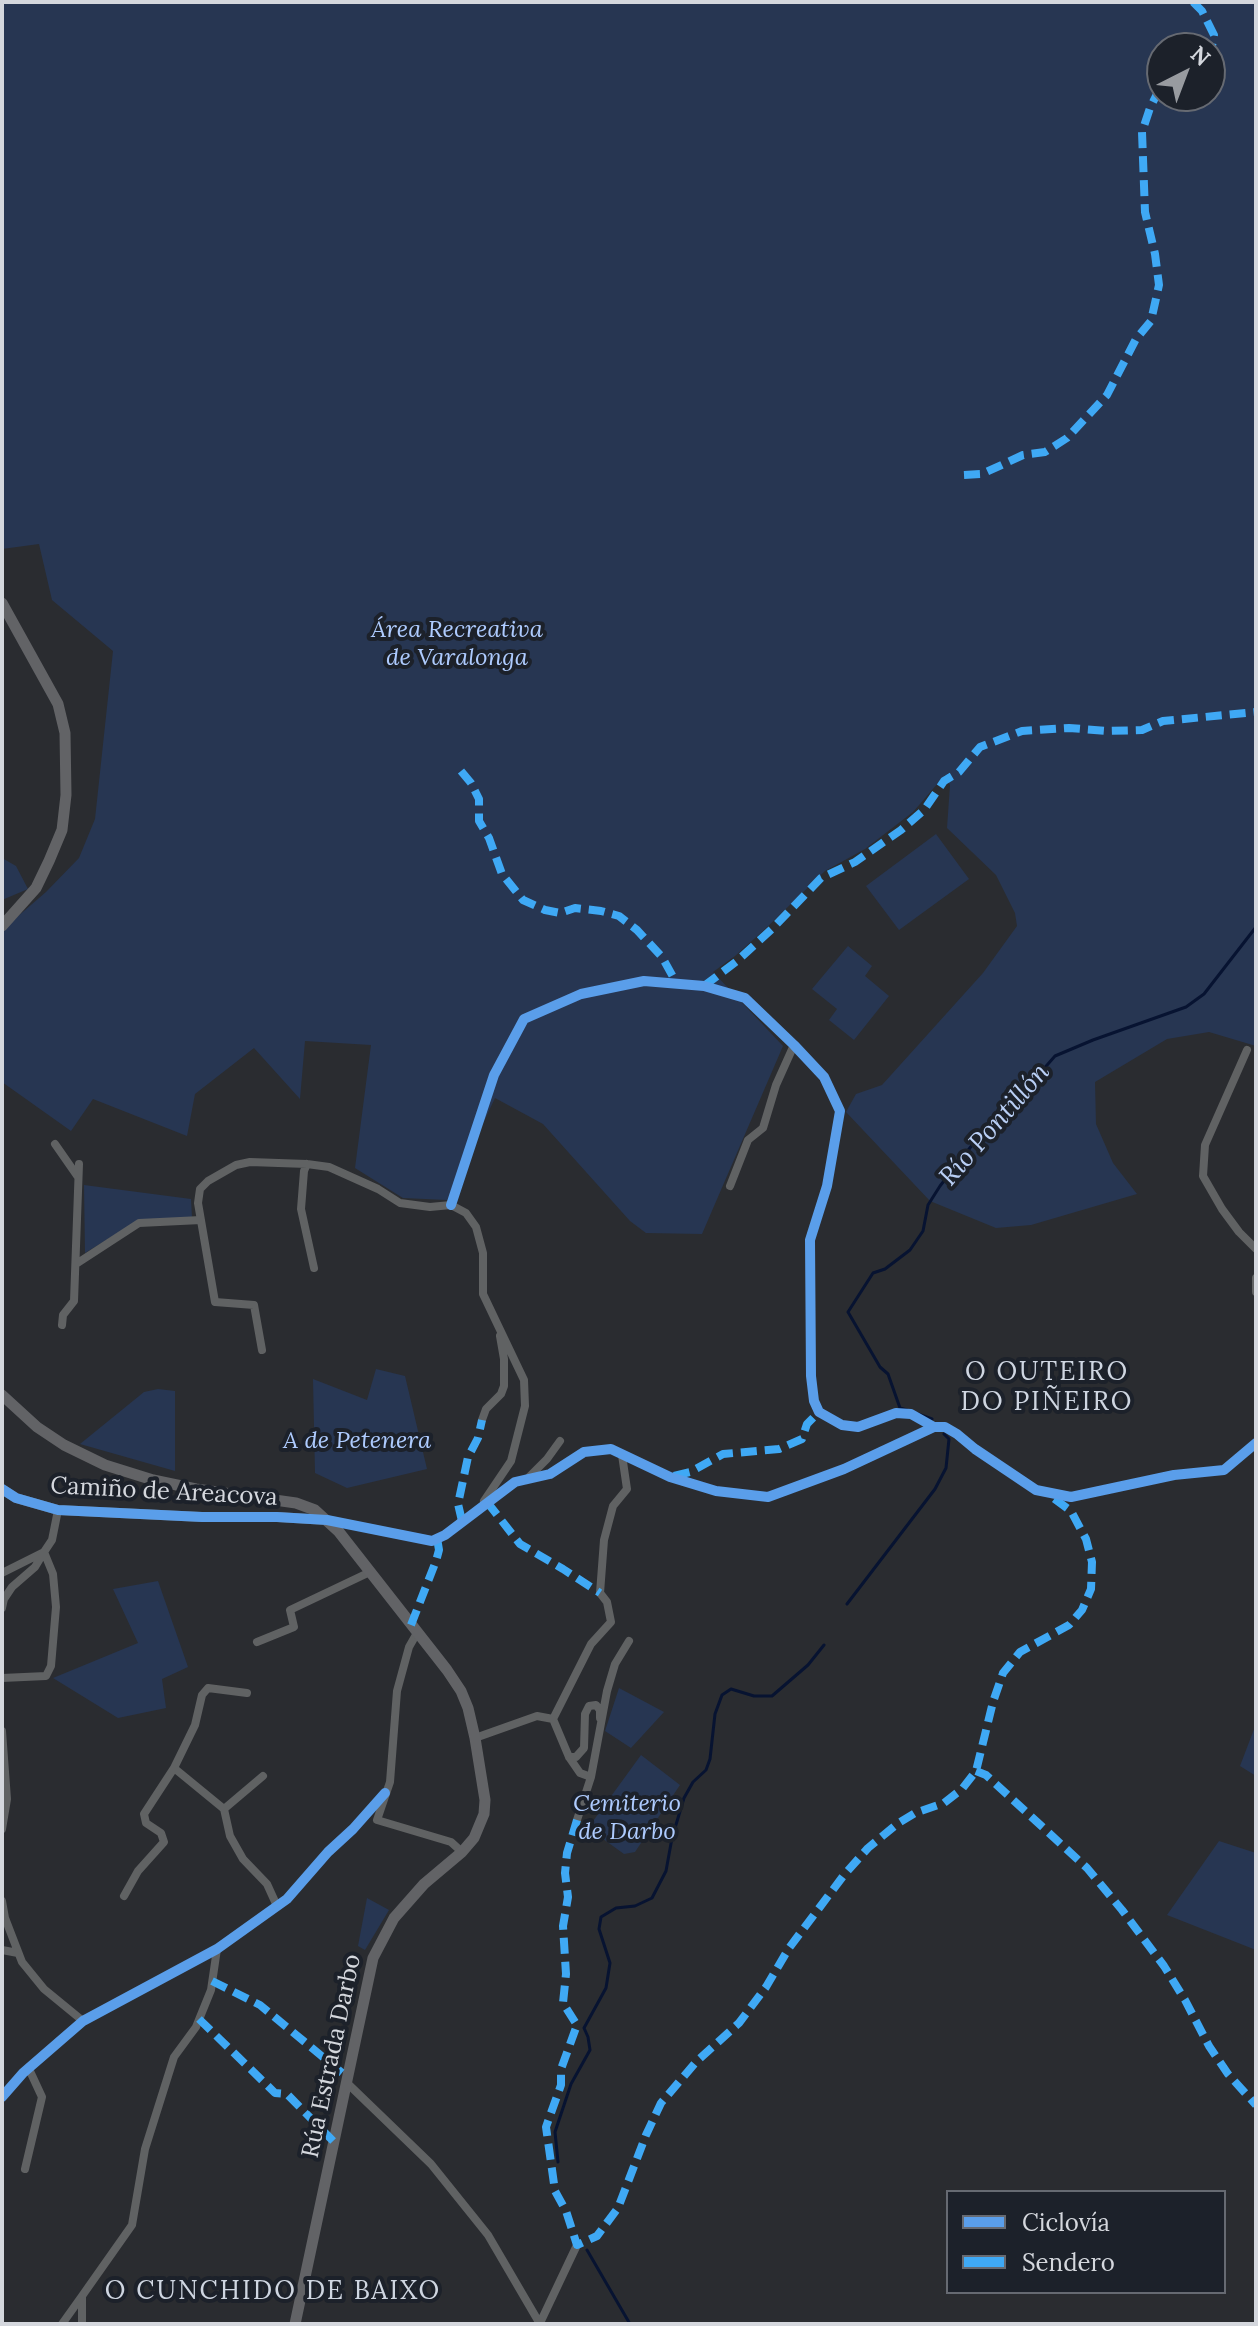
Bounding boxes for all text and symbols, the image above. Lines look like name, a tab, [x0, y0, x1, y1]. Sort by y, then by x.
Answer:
north arrow	[1146, 32, 1226, 112]
text: N	[1185, 40, 1216, 72]
park label: Área Recreativa de Varalonga	[371, 616, 543, 672]
water label: Río Pontillón	[933, 1057, 1057, 1193]
district label: O OUTEIRO DO PIÑEIRO	[961, 1357, 1133, 1418]
park label: A de Petenera	[283, 1427, 431, 1455]
street label: Camiño de Areacova	[50, 1472, 278, 1512]
park label: Cemiterio de Darbo	[573, 1790, 681, 1846]
street label: Rúa Estrada Darbo	[296, 1952, 368, 2160]
legend	[946, 2190, 1226, 2294]
text: Ciclovía	[1022, 2207, 1110, 2238]
text: Sendero	[1022, 2247, 1115, 2278]
district label: O CUNCHIDO DE BAIXO	[105, 2276, 441, 2308]

